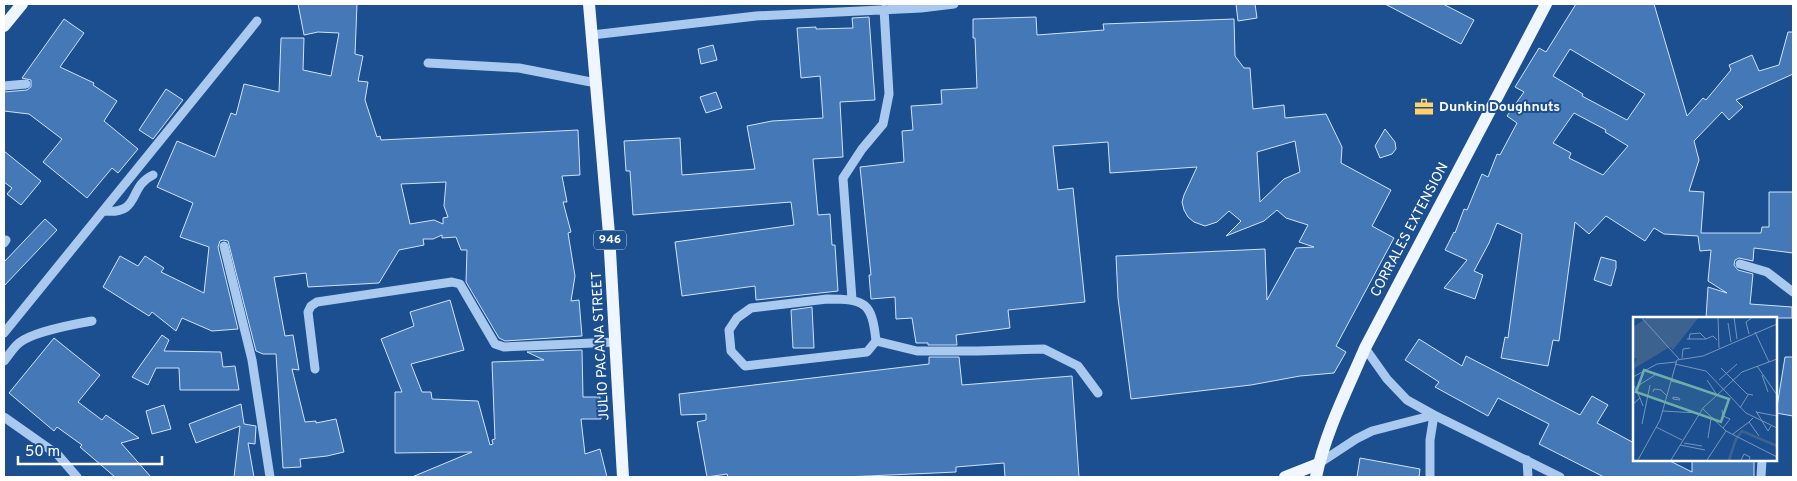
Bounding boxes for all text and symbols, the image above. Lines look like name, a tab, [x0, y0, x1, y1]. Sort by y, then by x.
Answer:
office icon: Dunkin Doughnuts	[1413, 96, 1435, 118]
place label: Dunkin Doughnuts	[1439, 99, 1560, 116]
street label: CORRALES EXTENSION	[1367, 160, 1453, 300]
road number: 946	[594, 230, 626, 250]
street label: JULIO PACANA STREET	[589, 271, 613, 421]
inset map	[1633, 317, 1777, 461]
scale bar	[18, 434, 161, 466]
text: 50 m	[25, 443, 60, 462]

